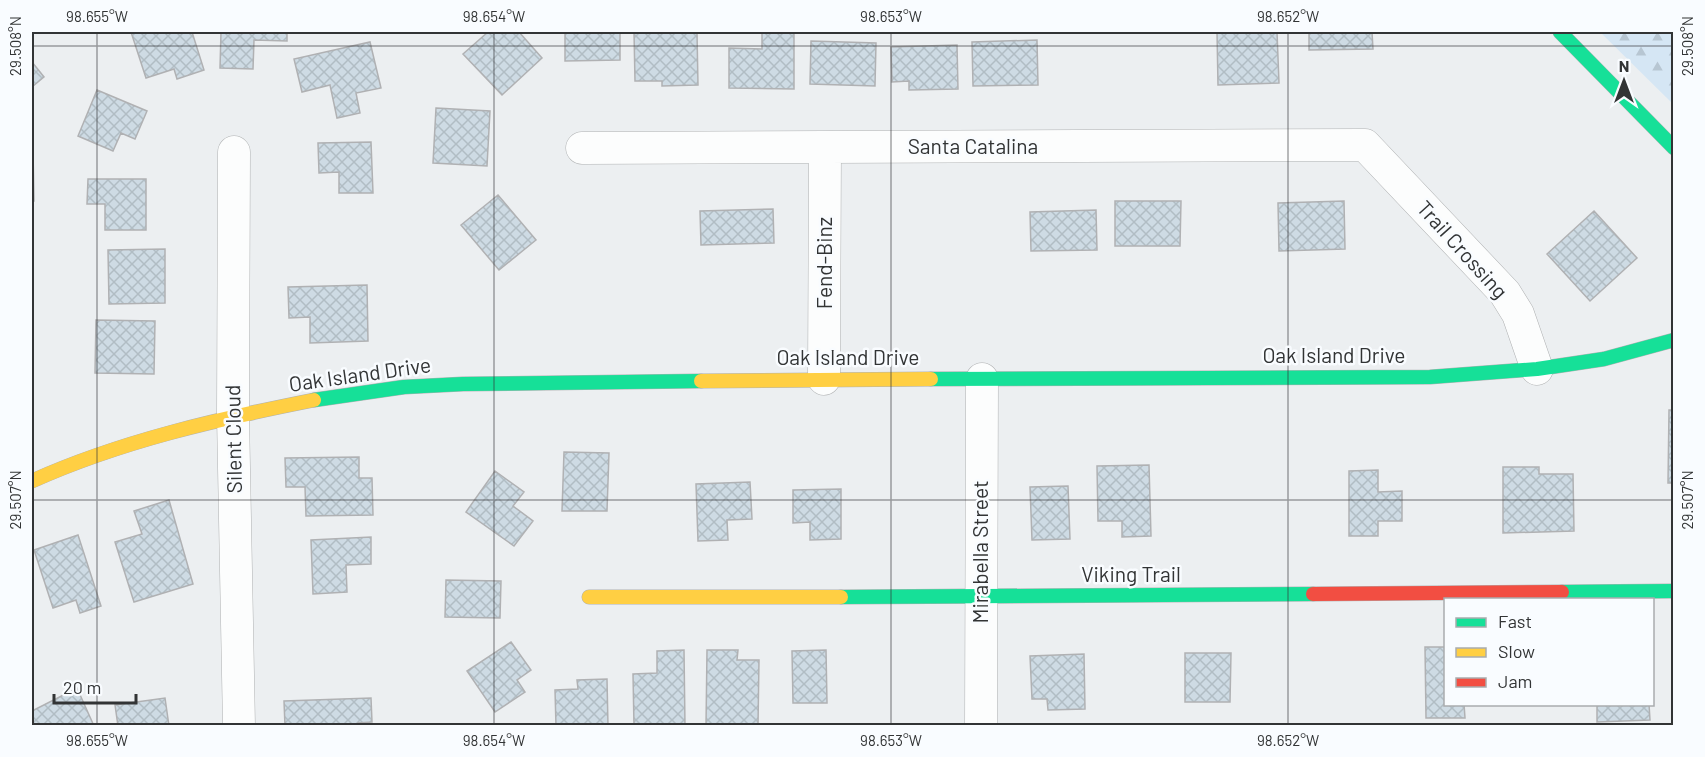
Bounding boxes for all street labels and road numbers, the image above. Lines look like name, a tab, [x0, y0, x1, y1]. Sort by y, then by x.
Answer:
street label: Santa Catalina	[908, 133, 1038, 158]
street label: Trail Crossing	[1413, 195, 1514, 303]
street label: Fend-Binz	[811, 217, 836, 309]
street label: Oak Island Drive	[1262, 342, 1406, 367]
street label: Oak Island Drive	[776, 344, 920, 369]
street label: Oak Island Drive	[287, 351, 432, 396]
street label: Silent Cloud	[219, 385, 246, 494]
street label: Mirabella Street	[967, 480, 992, 624]
street label: Viking Trail	[1081, 561, 1181, 586]

